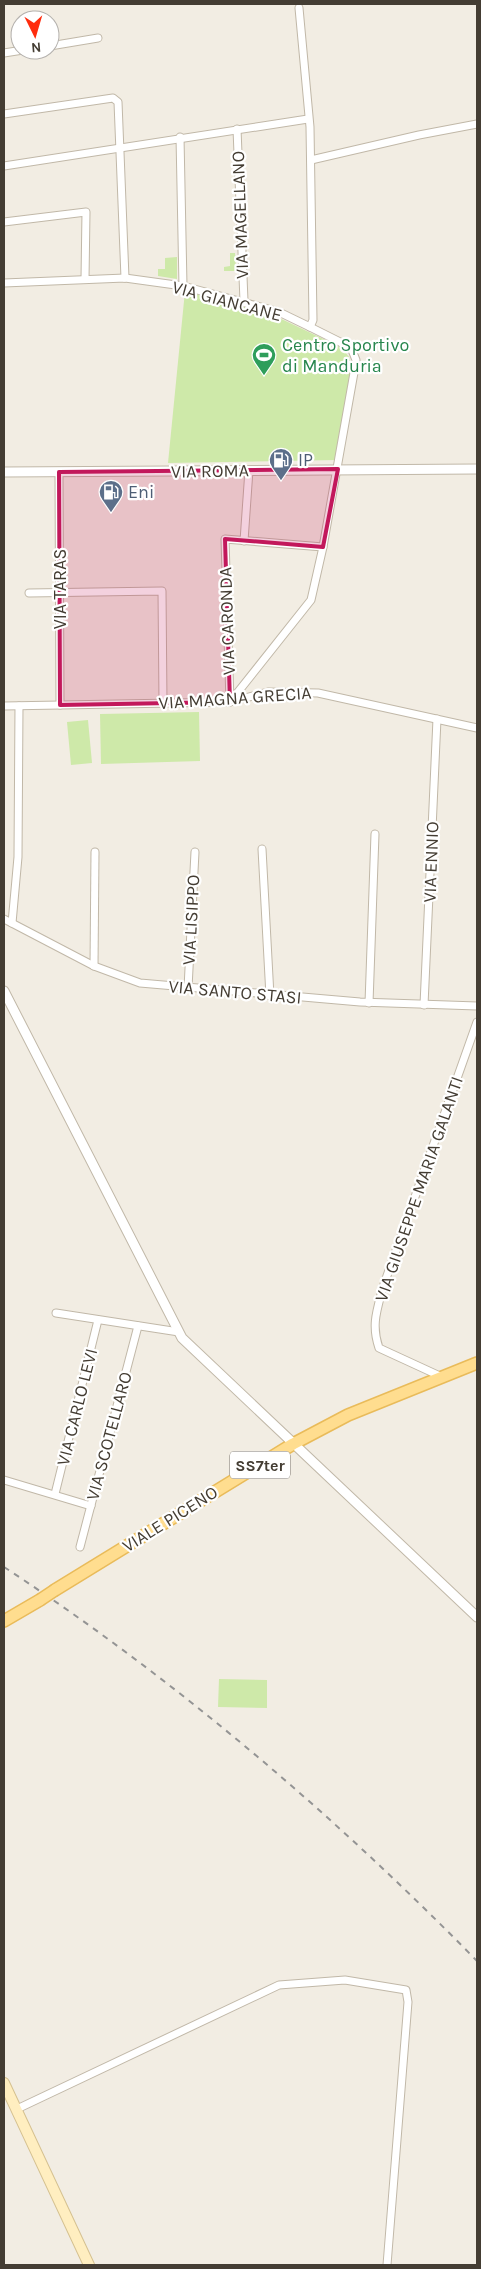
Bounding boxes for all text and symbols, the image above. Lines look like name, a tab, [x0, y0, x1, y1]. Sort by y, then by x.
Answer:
north arrow	[10, 10, 60, 60]
text: N	[30, 39, 42, 56]
street label: VIA MAGELLANO	[227, 151, 253, 279]
street label: VIA GIANCANE	[170, 276, 284, 326]
place label: Centro Sportivo di Manduria	[282, 334, 409, 377]
sports icon: Centro Sportivo di Manduria	[251, 342, 277, 376]
fuel station icon: IP	[268, 447, 294, 481]
place label: IP	[298, 449, 313, 471]
street label: VIA ROMA	[171, 459, 249, 483]
fuel station icon: Eni	[98, 479, 124, 513]
place label: Eni	[128, 481, 154, 503]
street label: VIA TARAS	[49, 549, 71, 629]
street label: VIA CARONDA	[214, 566, 240, 676]
street label: VIA MAGNA GRECIA	[158, 682, 312, 714]
street label: VIA ENNIO	[419, 821, 443, 903]
street label: VIA LISIPPO	[178, 874, 204, 966]
street label: VIA SANTO STASI	[167, 975, 303, 1009]
street label: VIA GIUSEPPE MARIA GALANTI	[370, 1073, 468, 1305]
street label: VIA CARLO LEVI	[52, 1346, 102, 1468]
street label: VIA SCOTELLARO	[81, 1369, 137, 1503]
road number: SS7ter	[230, 1452, 290, 1478]
street label: VIALE PICENO	[118, 1481, 222, 1557]

